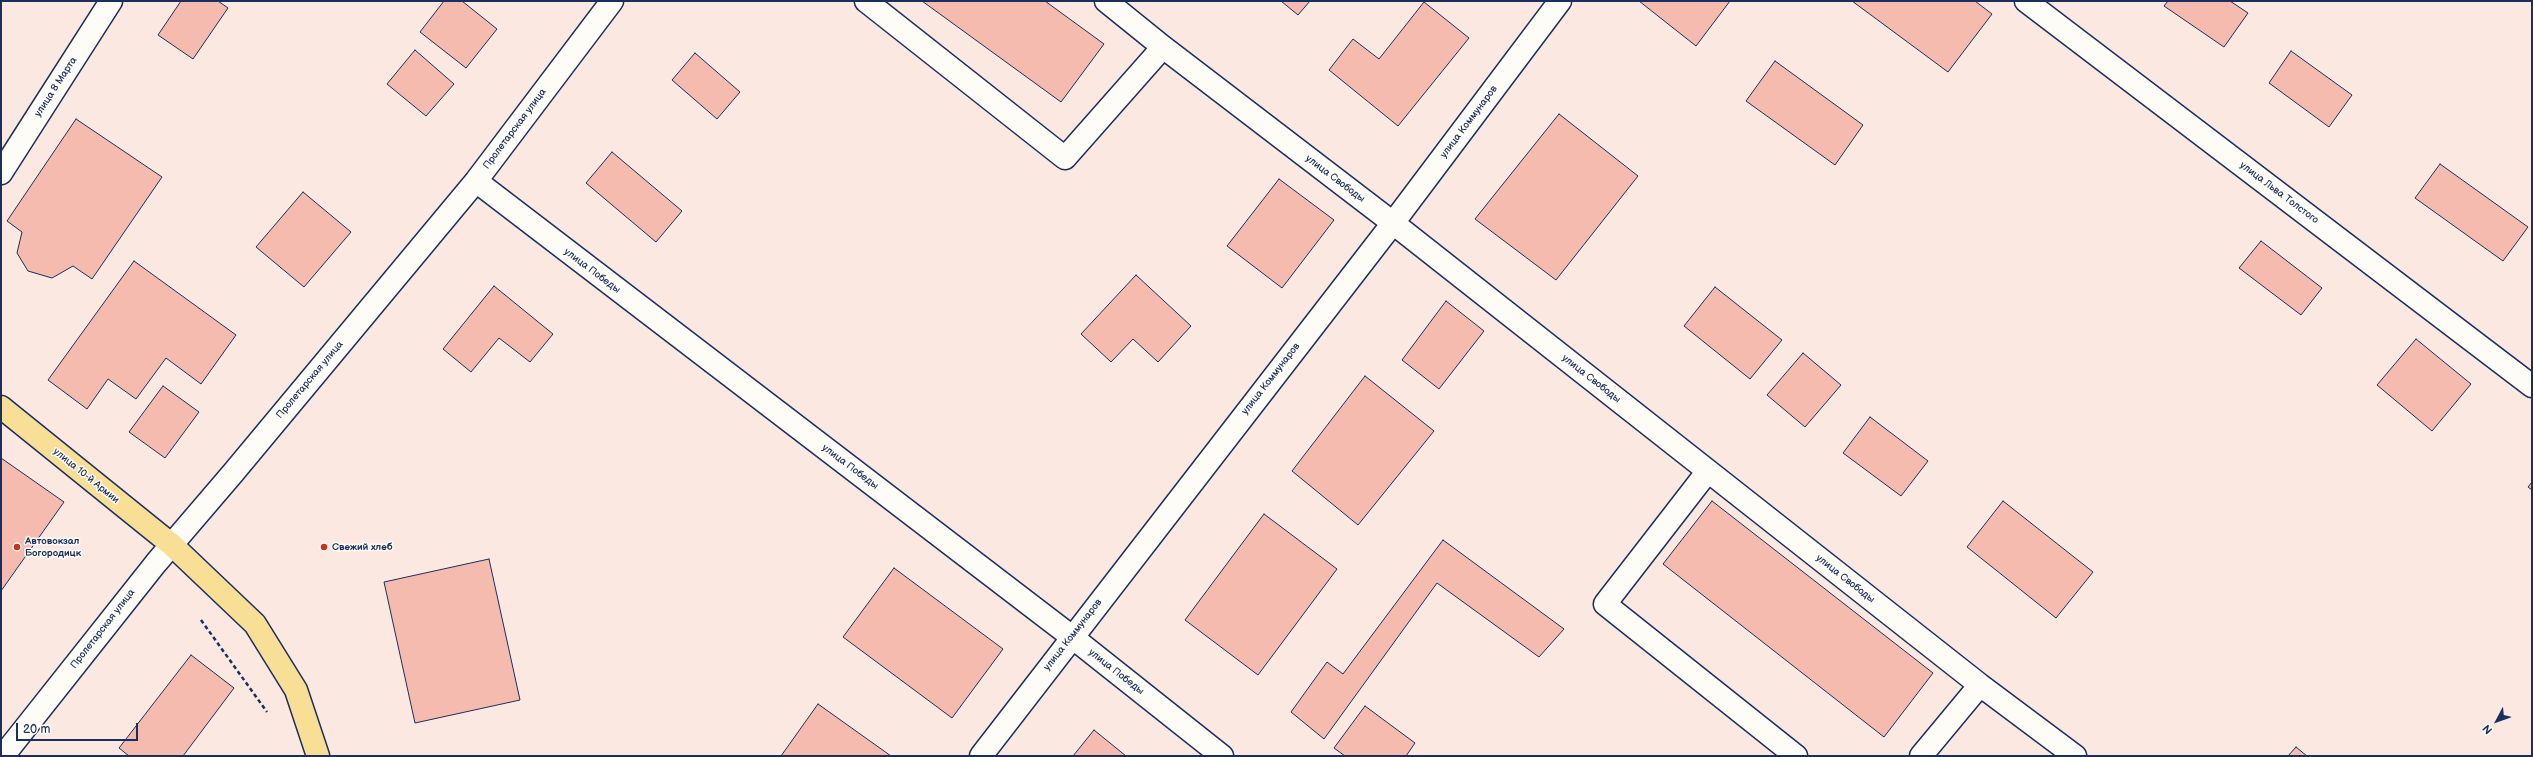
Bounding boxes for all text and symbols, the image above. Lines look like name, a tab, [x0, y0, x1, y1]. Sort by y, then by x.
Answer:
street label: улица 8 Марта	[32, 55, 80, 119]
street label: улица Коммунаров	[1438, 83, 1500, 161]
street label: Пролетарская улица	[481, 86, 549, 172]
street label: улица Свободы	[1303, 153, 1367, 205]
street label: улица Льва Толстого	[2237, 159, 2321, 227]
street label: улица Победы	[561, 246, 623, 296]
street label: Пролетарская улица	[274, 339, 346, 421]
street label: улица Коммунаров	[1239, 341, 1303, 417]
street label: улица Свободы	[1559, 352, 1623, 406]
street label: улица Победы	[819, 442, 881, 492]
street label: улица 10-й Армии	[51, 446, 121, 506]
place label: Автовокзал Богородицк	[25, 535, 81, 558]
place label: Свежий хлеб	[332, 541, 393, 553]
marker: Автовокзал Богородицк	[12, 542, 22, 552]
marker: Свежий хлеб	[319, 542, 329, 552]
street label: улица Свободы	[1813, 552, 1877, 606]
street label: Пролетарская улица	[68, 587, 138, 671]
street label: улица Коммунаров	[1041, 597, 1105, 673]
street label: улица Победы	[1086, 647, 1146, 697]
north arrow	[2477, 701, 2517, 741]
scale bar	[18, 715, 140, 741]
text: 20 m	[23, 722, 50, 737]
text: N	[2480, 722, 2495, 737]

